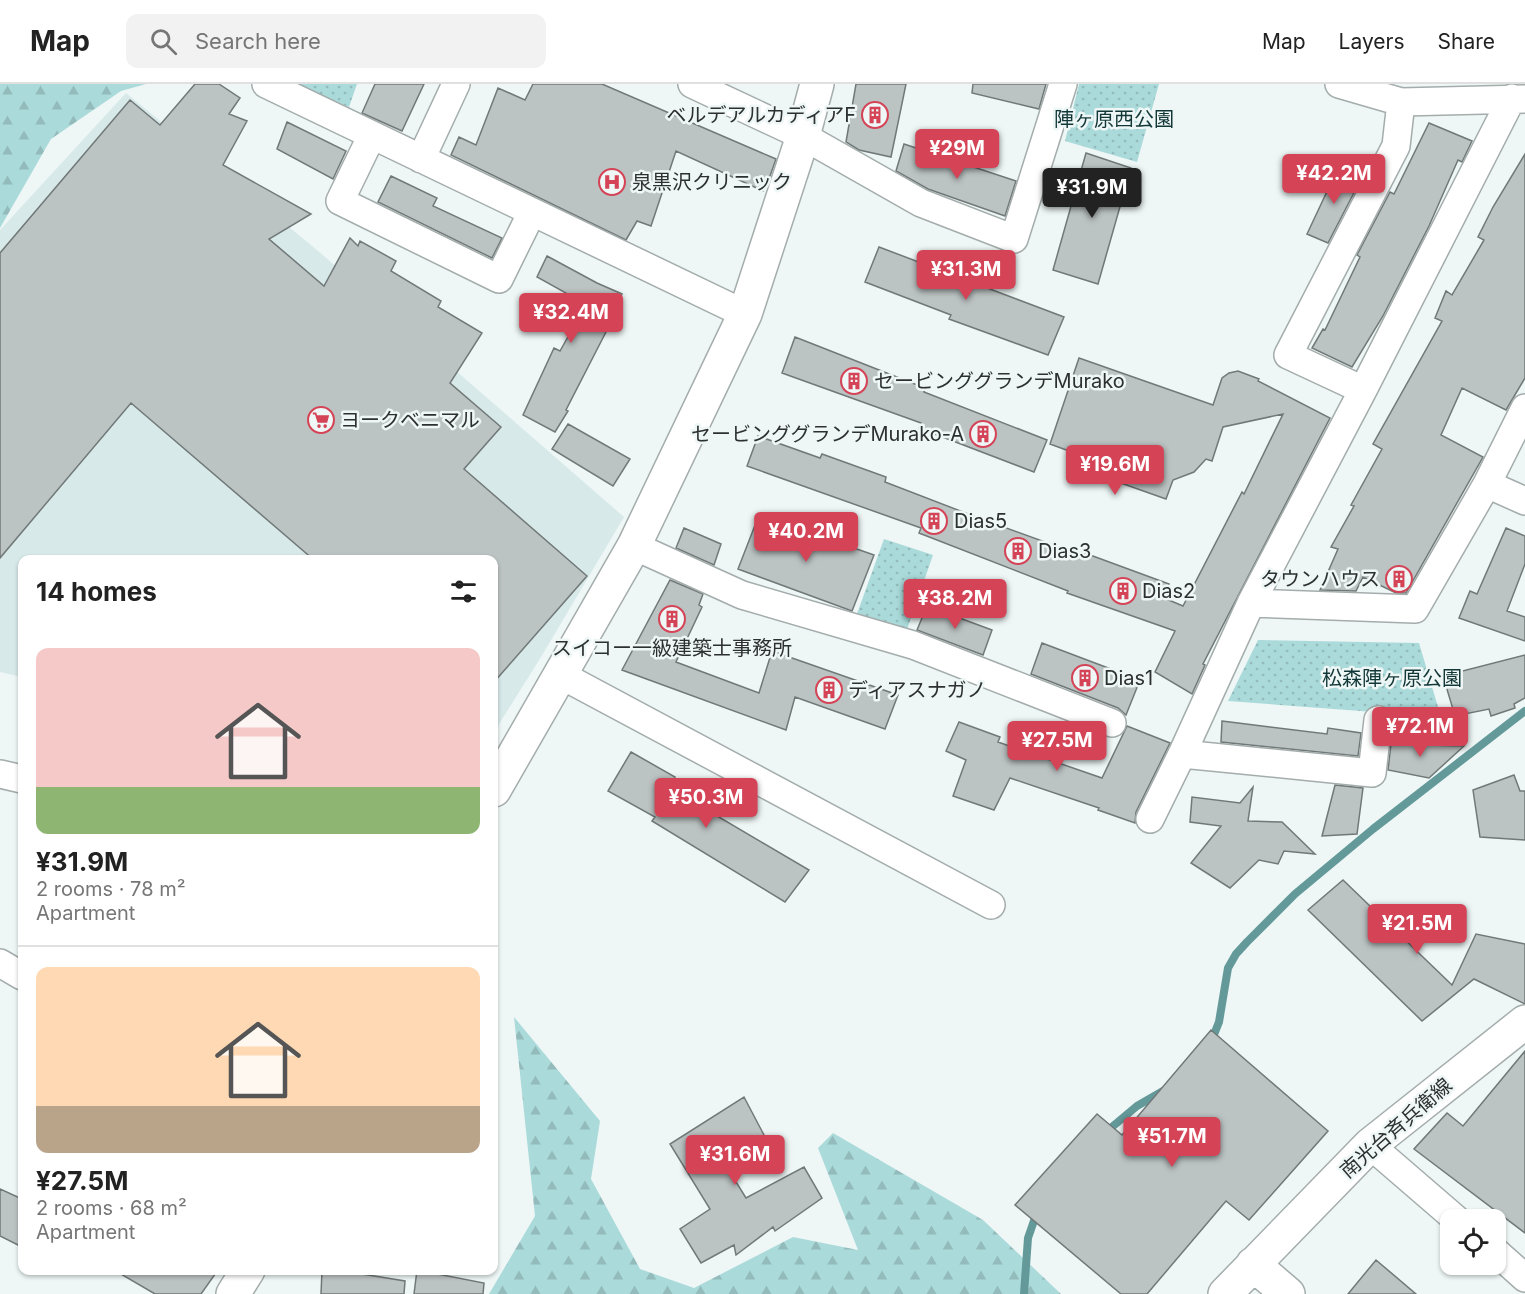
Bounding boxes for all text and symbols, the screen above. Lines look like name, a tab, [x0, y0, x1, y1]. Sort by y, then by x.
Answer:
search box	[126, 14, 546, 68]
text: Map	[30, 24, 90, 58]
icon: search	[147, 25, 180, 58]
text: Search here	[195, 28, 321, 54]
text: Map	[1262, 29, 1306, 54]
text: Layers	[1339, 29, 1405, 54]
text: Share	[1438, 29, 1495, 54]
building icon: ベルデアルカディアF	[860, 100, 890, 130]
place label: ベルデアルカディアF	[666, 103, 856, 127]
park label: 陣ヶ原西公園	[1054, 107, 1174, 131]
pin: ¥29M	[921, 129, 993, 180]
text: ¥29M	[929, 136, 985, 160]
pin: ¥42.2M	[1285, 154, 1383, 205]
text: ¥42.2M	[1296, 161, 1372, 185]
hospital icon: 泉黒沢クリニック	[597, 167, 627, 197]
pin: ¥31.9M	[1043, 168, 1141, 219]
place label: 泉黒沢クリニック	[632, 170, 792, 194]
text: ¥31.9M	[1057, 175, 1128, 199]
pin: ¥31.3M	[917, 250, 1015, 301]
text: ¥31.3M	[931, 257, 1001, 281]
pin: ¥32.4M	[522, 293, 620, 344]
text: ¥32.4M	[533, 300, 609, 324]
building icon: セービンググランデMurako	[839, 366, 869, 396]
place label: セービンググランデMurako	[874, 369, 1125, 393]
supermarket icon: ヨークベニマル	[306, 405, 336, 435]
place label: ヨークベニマル	[340, 408, 480, 432]
building icon: セービンググランデMurako-A	[968, 419, 998, 449]
place label: セービンググランデMurako-A	[691, 422, 964, 446]
pin: ¥19.6M	[1066, 445, 1164, 496]
text: ¥19.6M	[1080, 452, 1150, 476]
building icon: Dias5	[919, 506, 949, 536]
place label: Dias5	[954, 509, 1007, 533]
pin: ¥40.2M	[757, 512, 855, 563]
text: ¥40.2M	[768, 519, 844, 543]
building icon: Dias3	[1003, 536, 1033, 566]
place label: Dias3	[1038, 539, 1091, 563]
building icon: タウンハウス	[1384, 564, 1414, 594]
place label: タウンハウス	[1260, 567, 1380, 591]
icon: filters	[447, 575, 480, 608]
text: 14 homes	[36, 576, 157, 607]
building icon: Dias2	[1108, 576, 1138, 606]
pin: ¥38.2M	[906, 579, 1004, 630]
place label: Dias2	[1142, 579, 1195, 603]
text: ¥38.2M	[918, 586, 992, 610]
building icon: スイコー一級建築士事務所	[657, 604, 687, 634]
place label: スイコー一級建築士事務所	[552, 636, 792, 660]
building icon: Dias1	[1070, 663, 1100, 693]
place label: Dias1	[1104, 666, 1153, 690]
park label: 松森陣ヶ原公園	[1322, 666, 1462, 690]
building icon: ディアスナガノ	[814, 675, 844, 705]
place label: ディアスナガノ	[848, 678, 987, 702]
icon: home	[204, 687, 312, 795]
pin: ¥72.1M	[1371, 707, 1469, 758]
text: ¥72.1M	[1386, 714, 1454, 738]
pin: ¥27.5M	[1008, 721, 1106, 772]
text: ¥27.5M	[1021, 728, 1093, 752]
pin: ¥50.3M	[657, 778, 755, 829]
text: ¥50.3M	[669, 785, 743, 809]
text: ¥31.9M	[36, 846, 128, 877]
text: 2 rooms · 78 m²	[36, 877, 185, 901]
text: Apartment	[36, 901, 135, 925]
pin: ¥21.5M	[1368, 904, 1466, 955]
text: ¥21.5M	[1382, 911, 1452, 935]
icon: home	[204, 1006, 312, 1114]
street label: 南光台斉兵衛線	[1335, 1073, 1457, 1183]
pin: ¥51.7M	[1123, 1117, 1221, 1168]
text: ¥51.7M	[1137, 1124, 1207, 1148]
pin: ¥31.6M	[686, 1135, 784, 1186]
text: ¥31.6M	[700, 1142, 770, 1166]
text: ¥27.5M	[36, 1165, 128, 1196]
text: 2 rooms · 68 m²	[36, 1196, 187, 1220]
map controls	[1440, 1209, 1506, 1275]
button: locate	[1440, 1209, 1506, 1275]
text: Apartment	[36, 1220, 135, 1244]

